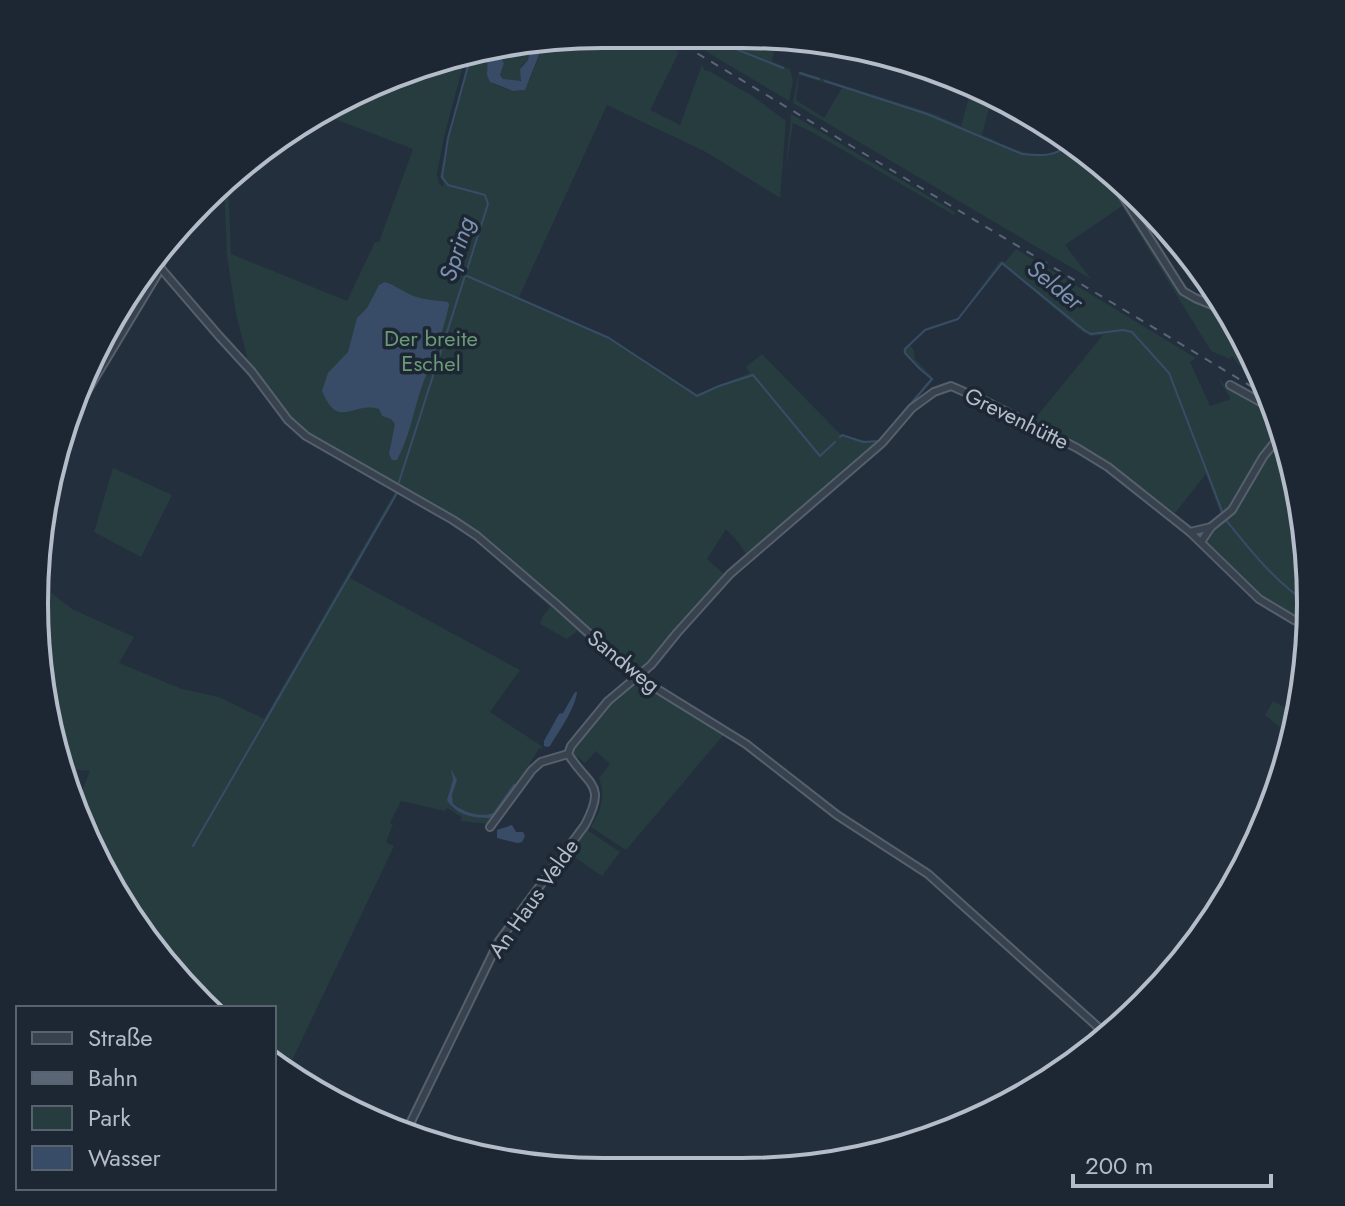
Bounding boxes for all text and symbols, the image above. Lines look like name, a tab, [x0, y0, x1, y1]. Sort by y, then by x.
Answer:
water label: Spring	[430, 212, 483, 285]
water label: Selder	[1020, 251, 1093, 319]
park label: Der breite Eschel	[384, 322, 478, 379]
street label: Grevenhütte	[959, 379, 1075, 457]
street label: Sandweg	[581, 622, 667, 700]
street label: An Haus Velde	[480, 832, 586, 964]
legend	[16, 1006, 276, 1190]
text: Straße	[88, 1020, 153, 1055]
text: Bahn	[88, 1060, 138, 1095]
text: Park	[88, 1100, 131, 1135]
scale bar	[1073, 1138, 1271, 1188]
text: Wasser	[88, 1140, 162, 1175]
text: 200 m	[1085, 1148, 1153, 1183]

